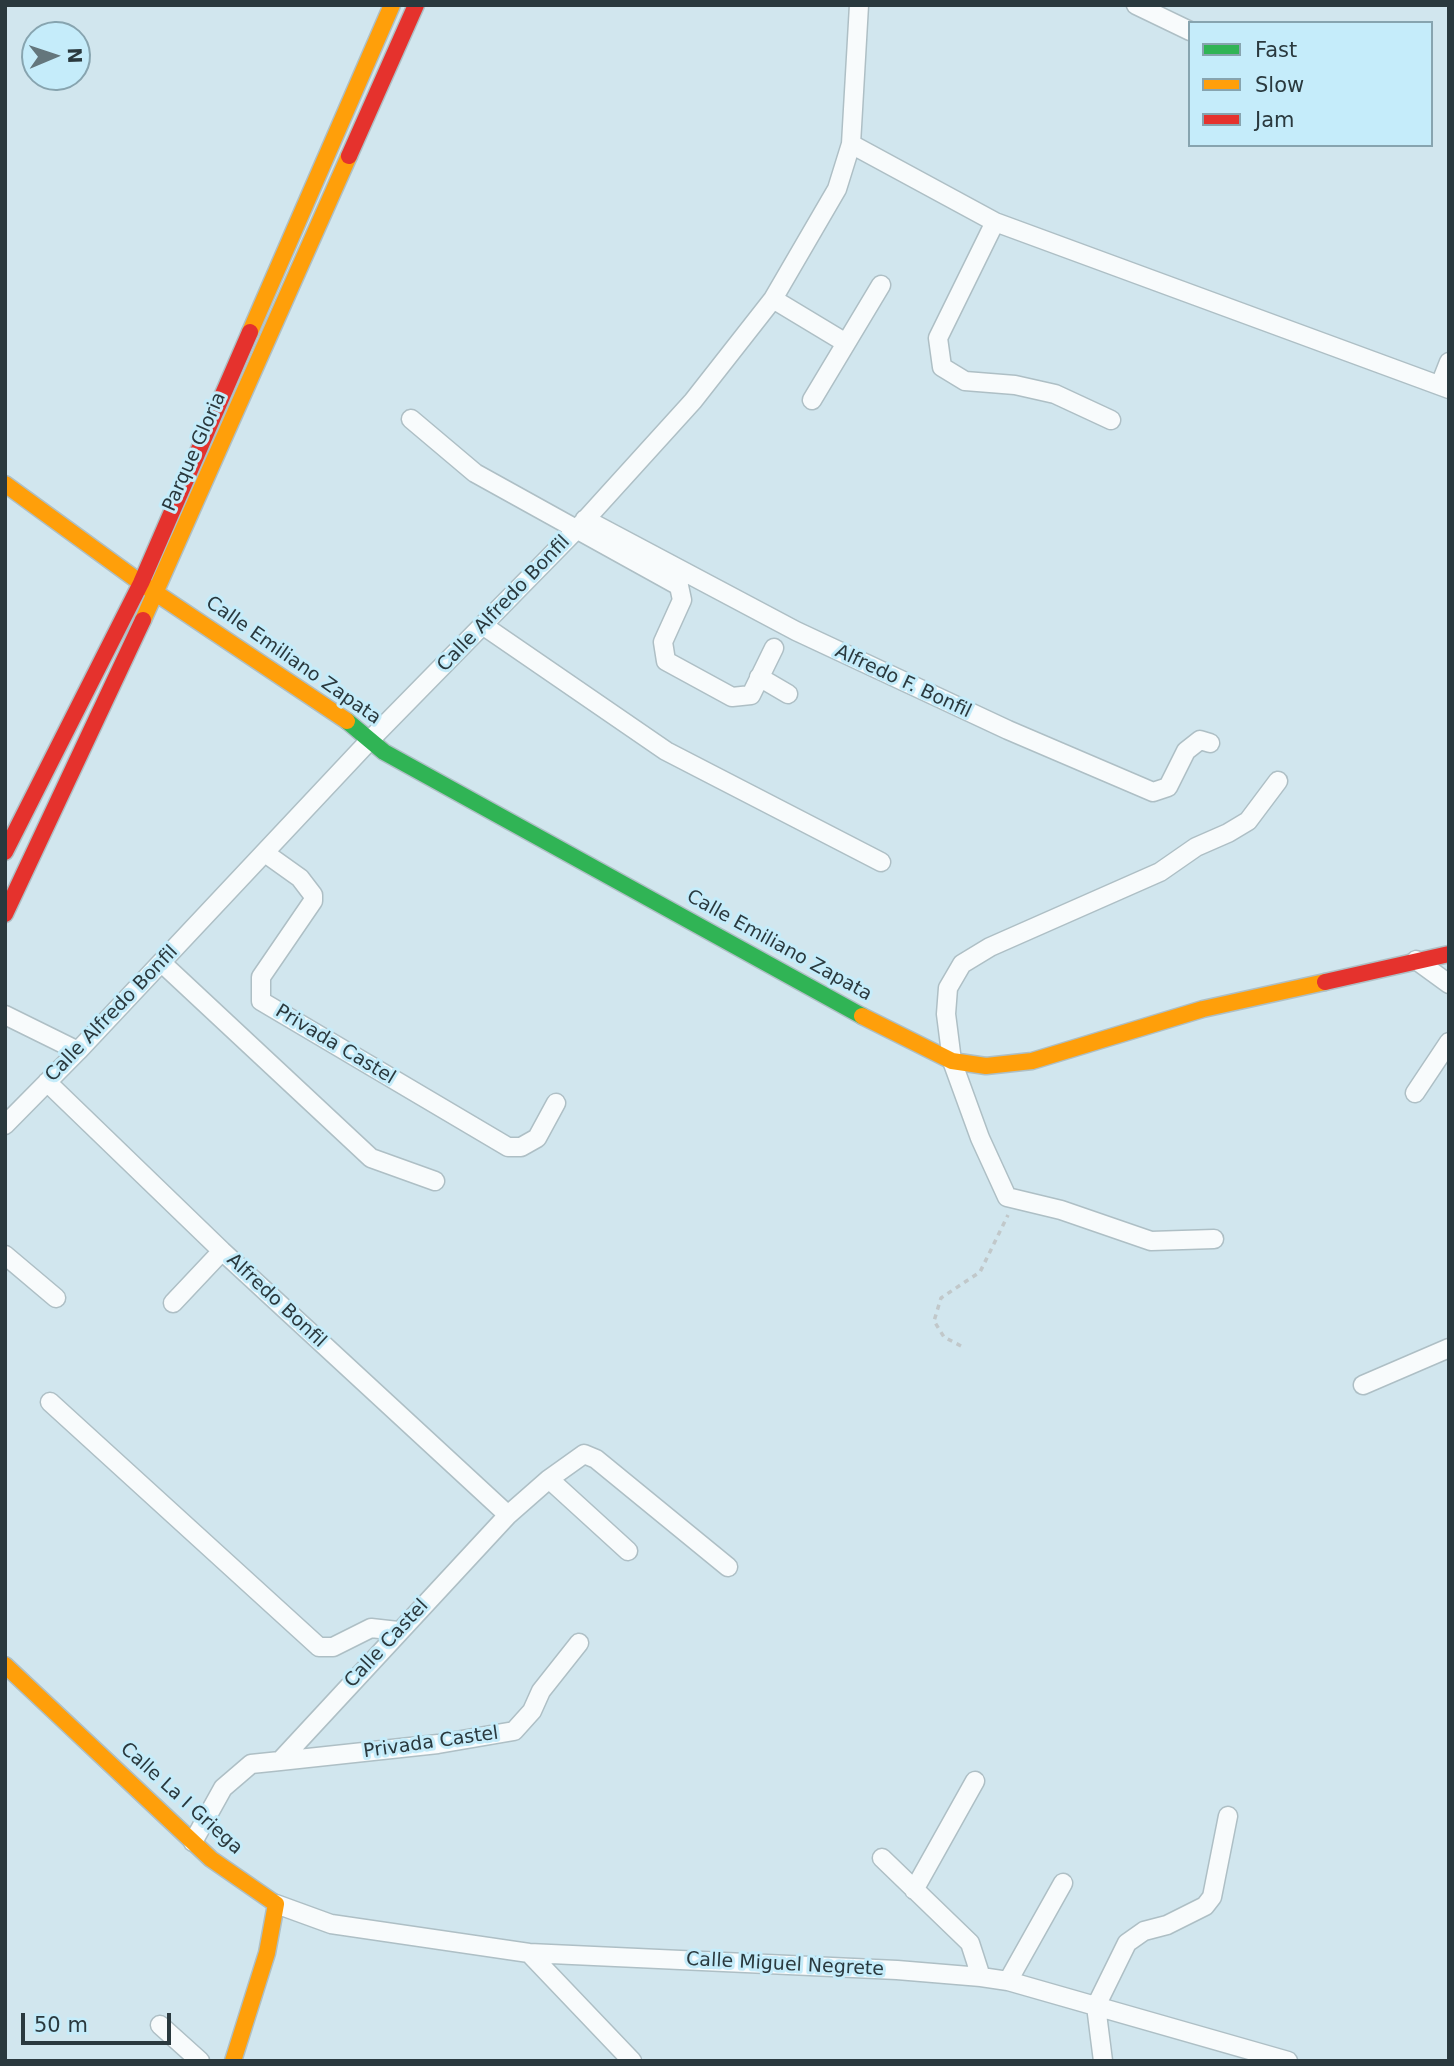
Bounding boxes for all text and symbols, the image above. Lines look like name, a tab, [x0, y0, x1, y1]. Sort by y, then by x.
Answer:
north arrow	[21, 21, 91, 91]
legend	[1188, 21, 1433, 147]
text: Fast	[1255, 38, 1297, 62]
text: N	[64, 47, 86, 64]
text: Slow	[1255, 73, 1304, 97]
text: Jam	[1255, 108, 1295, 132]
street label: Parque Gloria	[159, 389, 231, 515]
street label: Calle Alfredo Bonfil	[433, 531, 575, 677]
street label: Calle Emiliano Zapata	[201, 592, 385, 730]
street label: Alfredo F. Bonfil	[831, 640, 975, 724]
street label: Calle Emiliano Zapata	[682, 886, 876, 1006]
street label: Calle Alfredo Bonfil	[41, 941, 183, 1087]
street label: Privada Castel	[271, 1000, 399, 1090]
street label: Alfredo Bonfil	[222, 1249, 330, 1353]
street label: Calle Castel	[340, 1595, 434, 1693]
street label: Privada Castel	[362, 1722, 500, 1764]
street label: Calle La I Griega	[115, 1738, 247, 1860]
street label: Calle Miguel Negrete	[685, 1948, 885, 1982]
scale bar	[24, 2000, 175, 2044]
text: 50 m	[34, 2013, 88, 2037]

